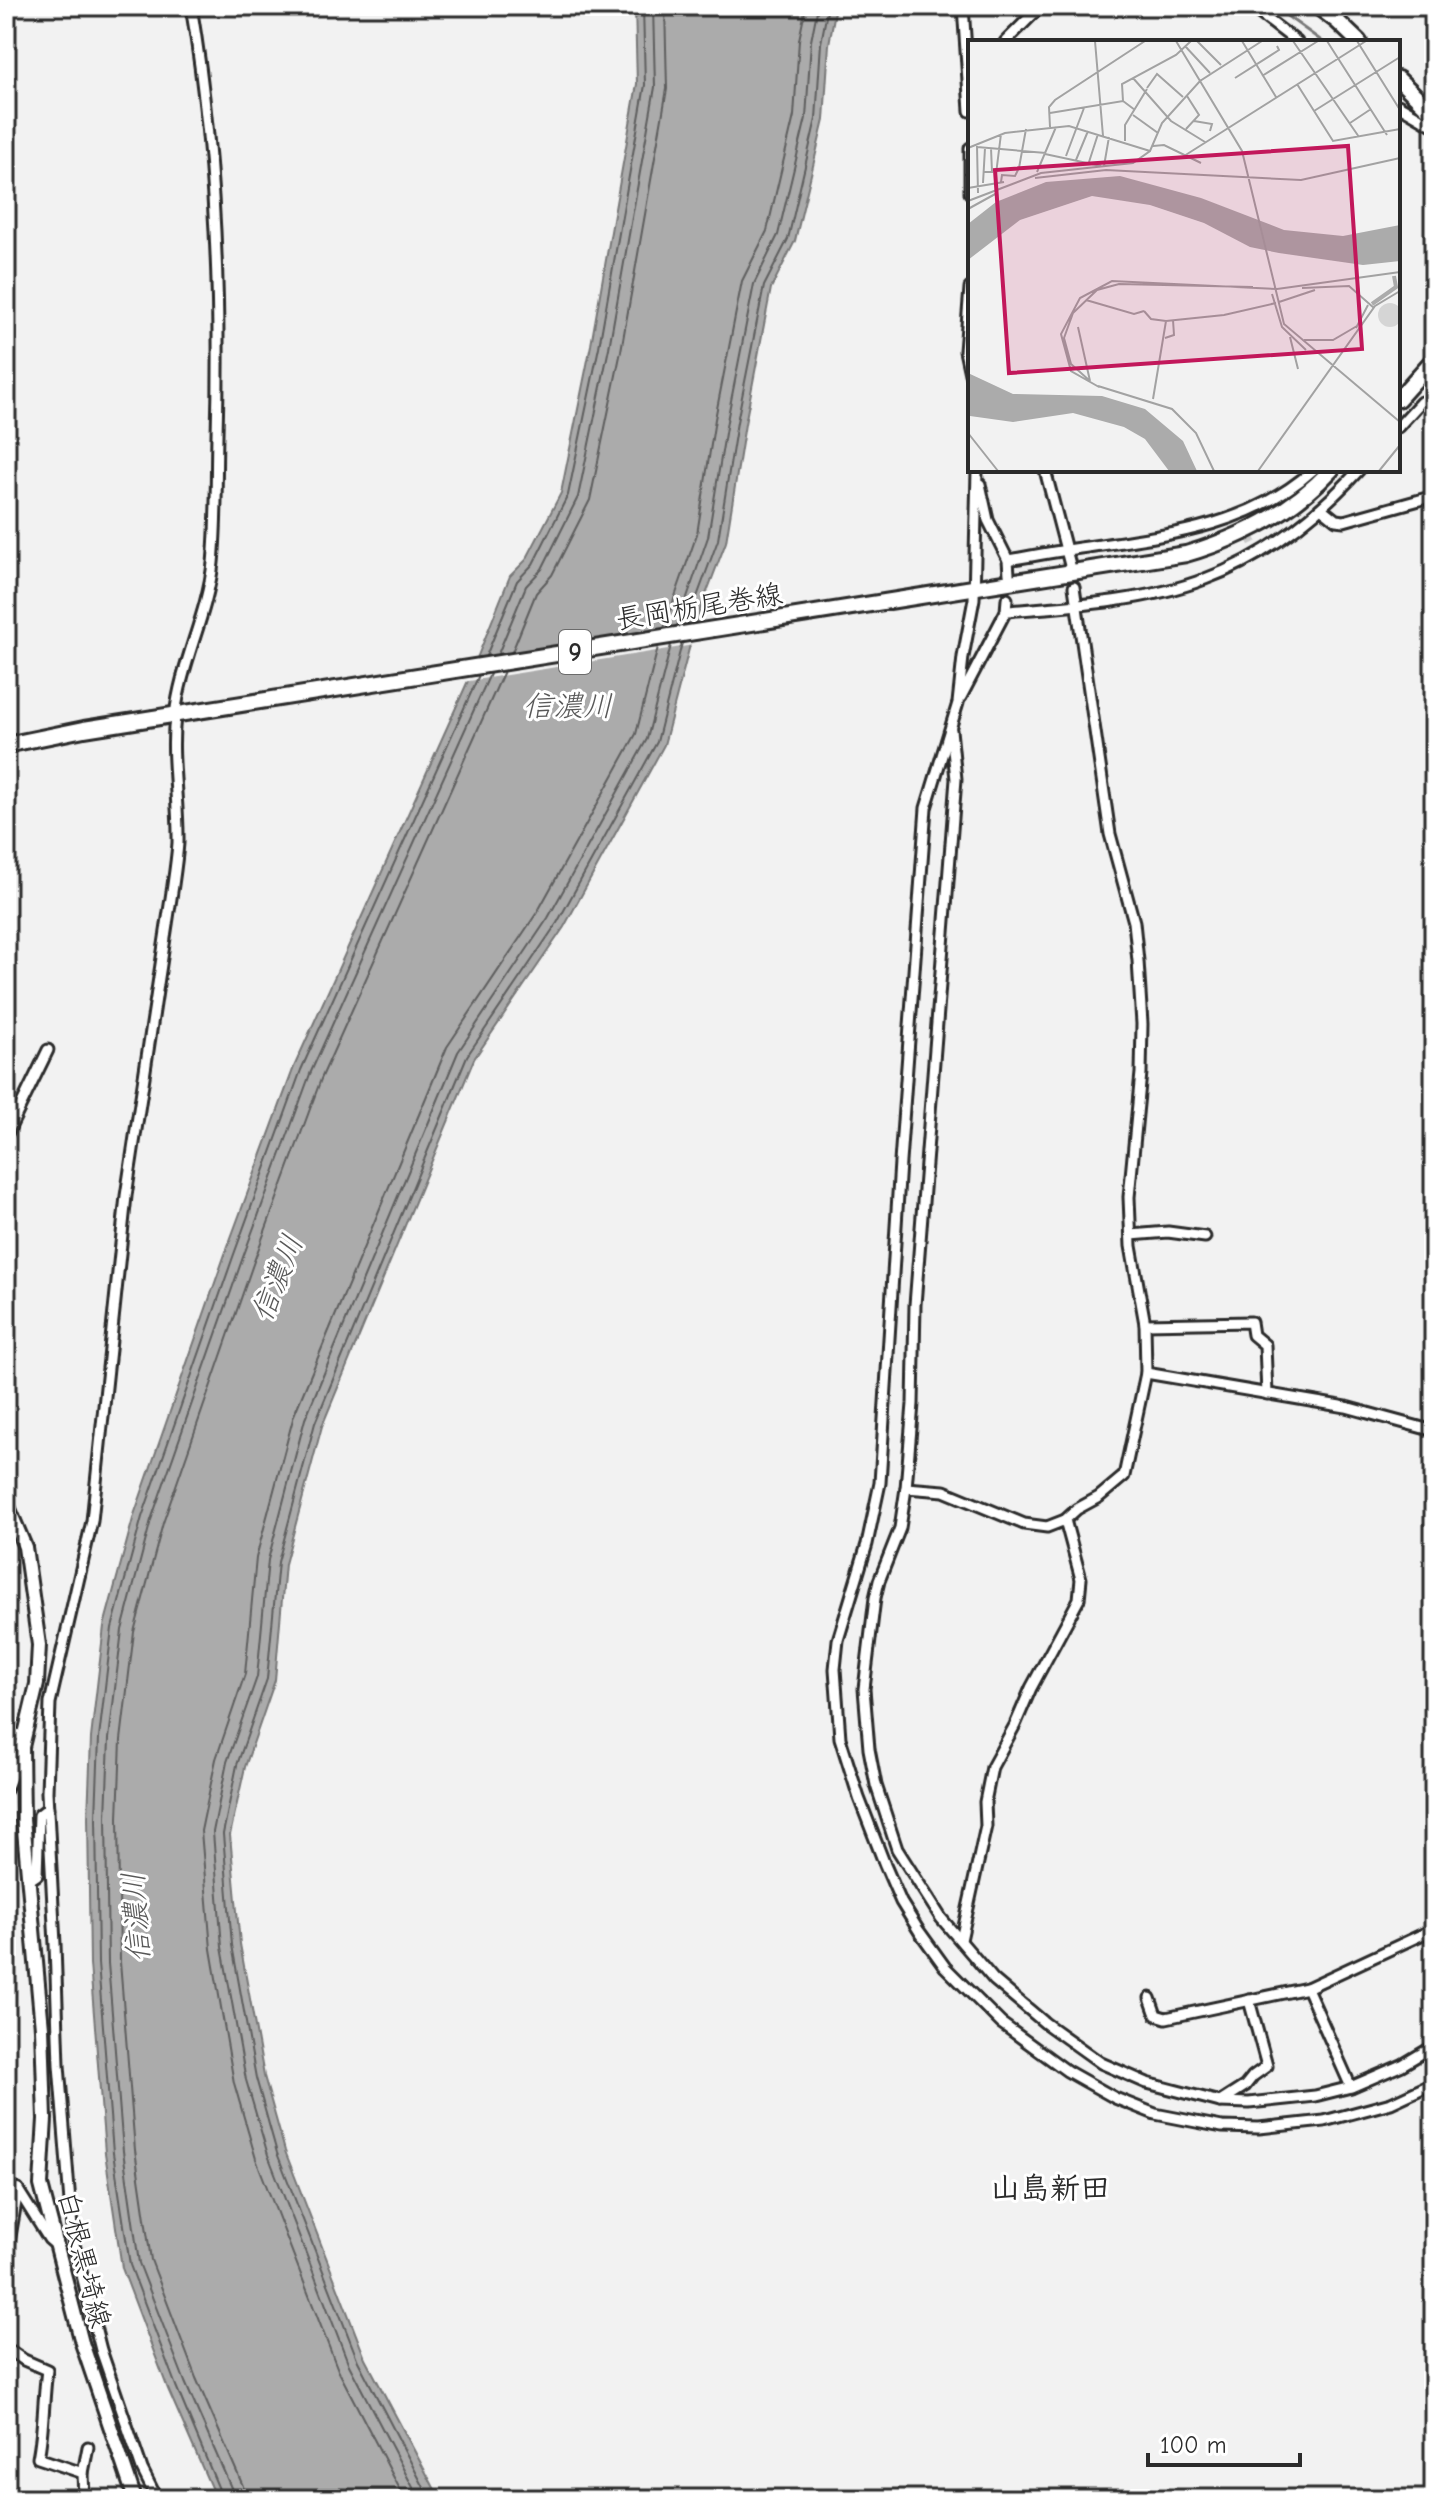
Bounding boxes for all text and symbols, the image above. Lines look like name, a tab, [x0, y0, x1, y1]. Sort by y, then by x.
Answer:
inset map	[968, 40, 1400, 472]
street label: 長岡栃尾巻線	[614, 578, 785, 636]
road number: 9	[559, 630, 591, 674]
water label: 信濃川	[523, 689, 613, 724]
water label: 信濃川	[244, 1230, 311, 1326]
water label: 信濃川	[116, 1871, 157, 1963]
district label: 山島新田	[990, 2171, 1110, 2206]
street label: 白根黒埼線	[52, 2187, 116, 2331]
scale bar	[1148, 2417, 1300, 2467]
text: 100 m	[1160, 2431, 1227, 2459]

